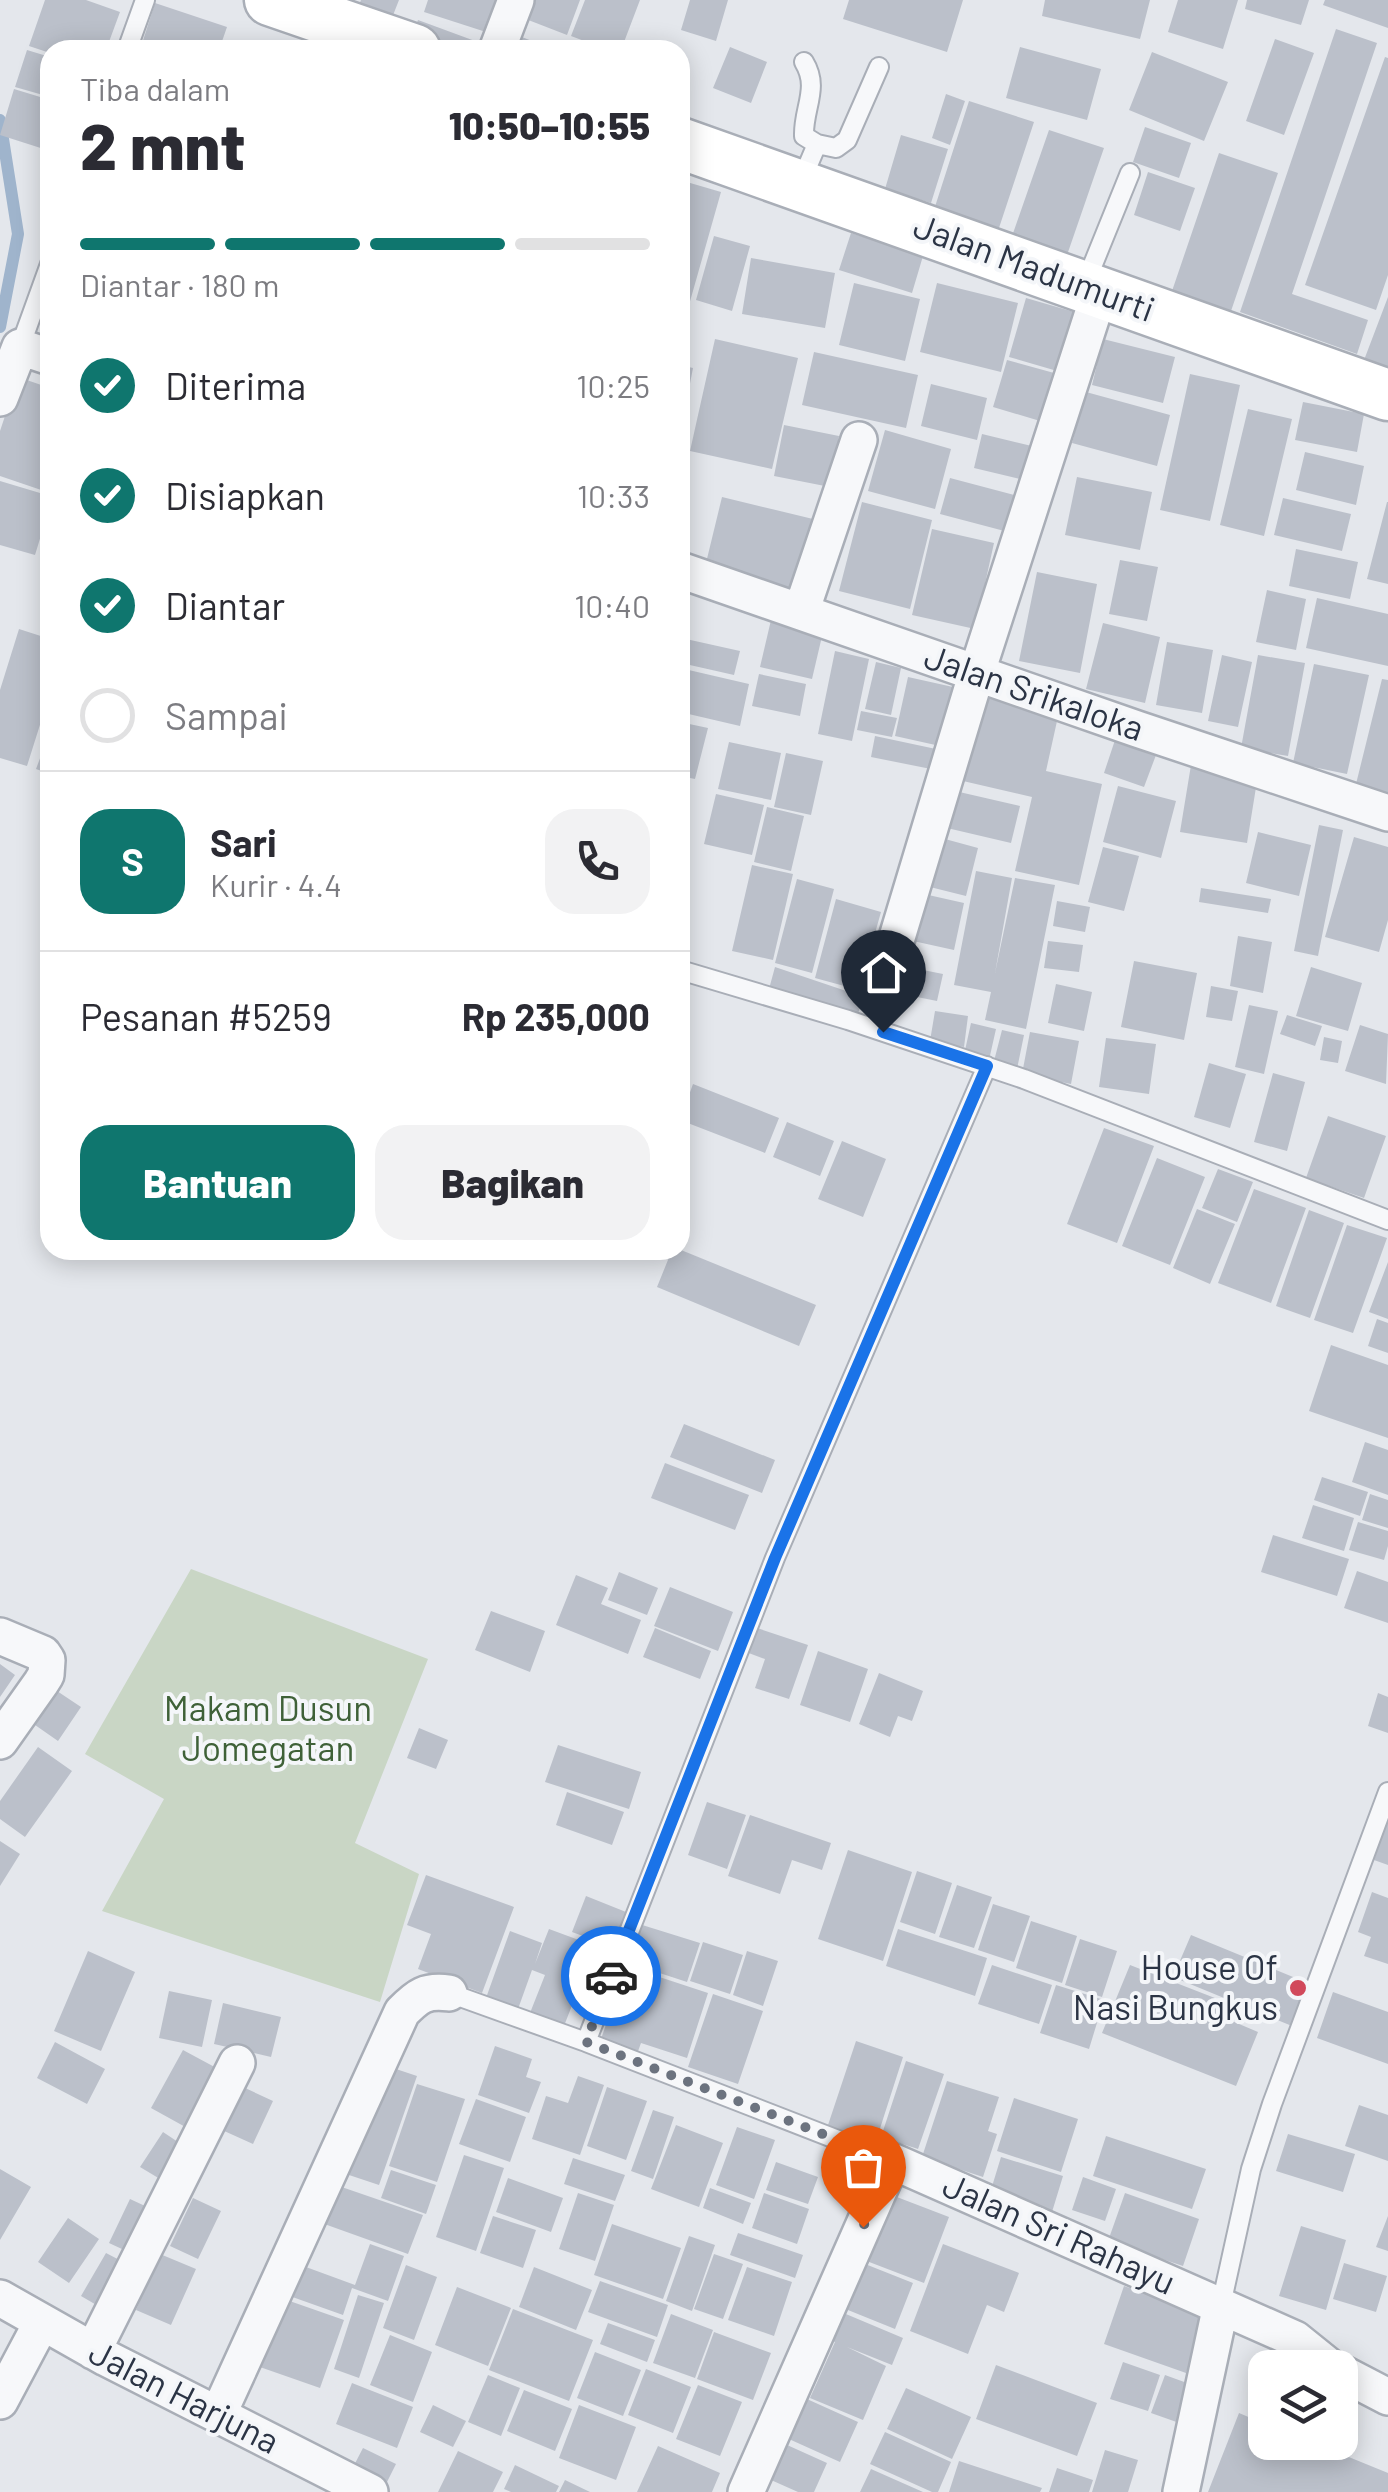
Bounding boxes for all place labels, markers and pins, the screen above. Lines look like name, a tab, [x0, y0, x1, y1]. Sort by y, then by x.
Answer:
pin	[841, 930, 926, 1033]
place label: House Of Nasi Bungkus	[1073, 1945, 1278, 2027]
marker: House Of Nasi Bungkus	[1287, 1977, 1309, 1999]
pin	[821, 2125, 906, 2228]

